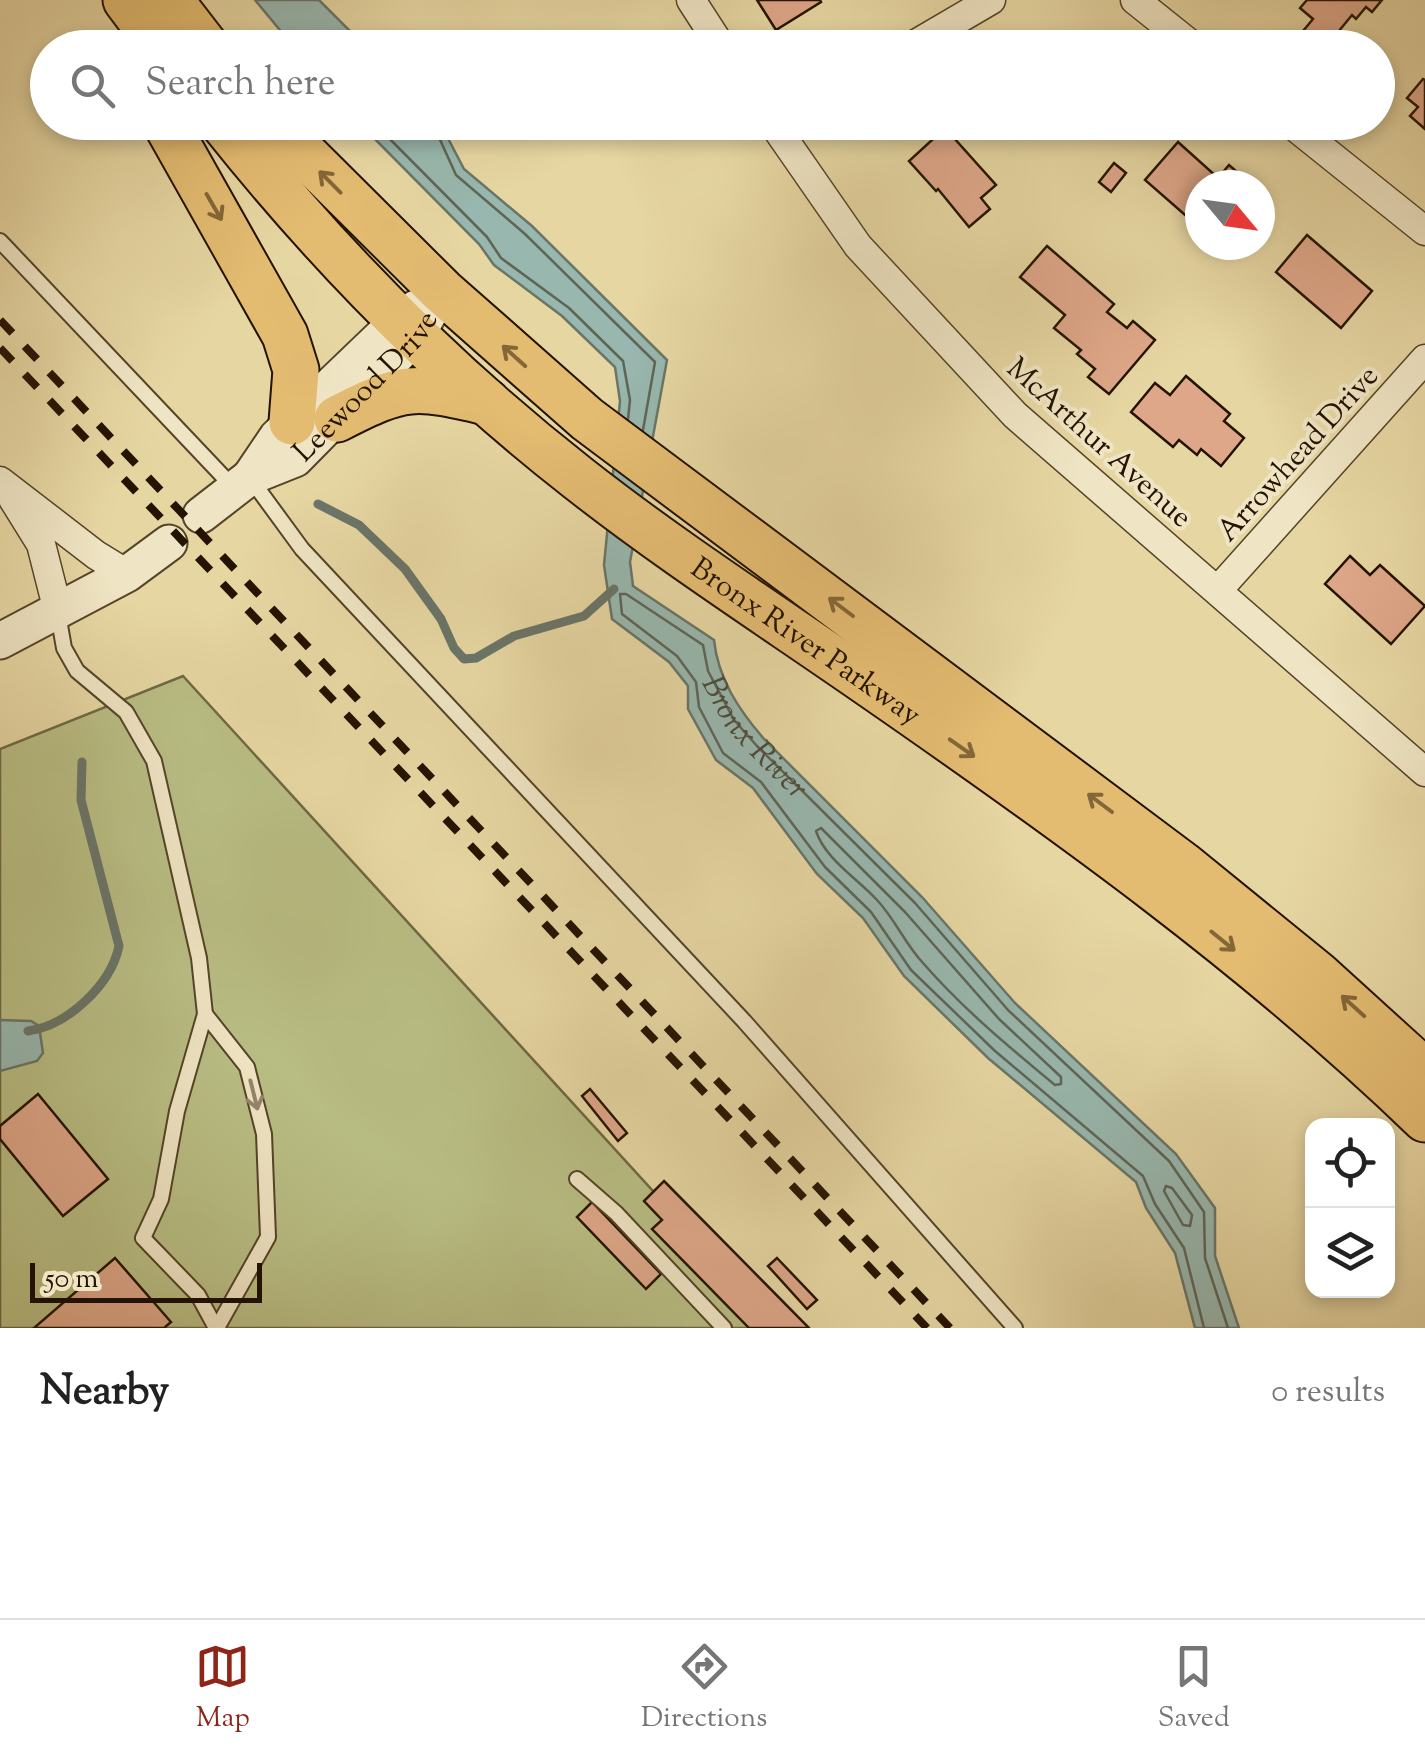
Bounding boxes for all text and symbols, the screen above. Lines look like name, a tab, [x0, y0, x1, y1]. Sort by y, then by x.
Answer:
search box	[30, 30, 1395, 140]
icon: search	[65, 58, 120, 113]
text: Search here	[145, 58, 336, 112]
north arrow	[1185, 170, 1275, 260]
one-way arrow	[318, 171, 342, 195]
one-way arrow	[204, 192, 224, 221]
street label: Leewood Drive	[284, 303, 450, 473]
one-way arrow	[501, 346, 527, 368]
street label: McArthur Avenue	[996, 349, 1201, 539]
street label: Arrowhead Drive	[1208, 357, 1390, 552]
street label: Bronx River Parkway	[681, 548, 929, 737]
one-way arrow	[828, 596, 855, 617]
water label: Bronx River	[688, 668, 818, 811]
one-way arrow	[947, 738, 975, 759]
one-way arrow	[1087, 792, 1114, 813]
one-way arrow	[1209, 930, 1236, 951]
one-way arrow	[1341, 994, 1366, 1017]
one-way arrow	[246, 1078, 264, 1110]
map controls	[1305, 1118, 1395, 1298]
button: locate	[1305, 1118, 1395, 1208]
button: layers	[1305, 1208, 1395, 1298]
scale bar	[30, 1258, 262, 1302]
text: 50 m	[45, 1260, 99, 1300]
text: Nearby	[40, 1363, 169, 1423]
text: 0 results	[1271, 1370, 1385, 1416]
tab: Map	[195, 1639, 250, 1739]
tab: Directions	[641, 1639, 767, 1739]
tab: Saved	[1158, 1639, 1230, 1739]

